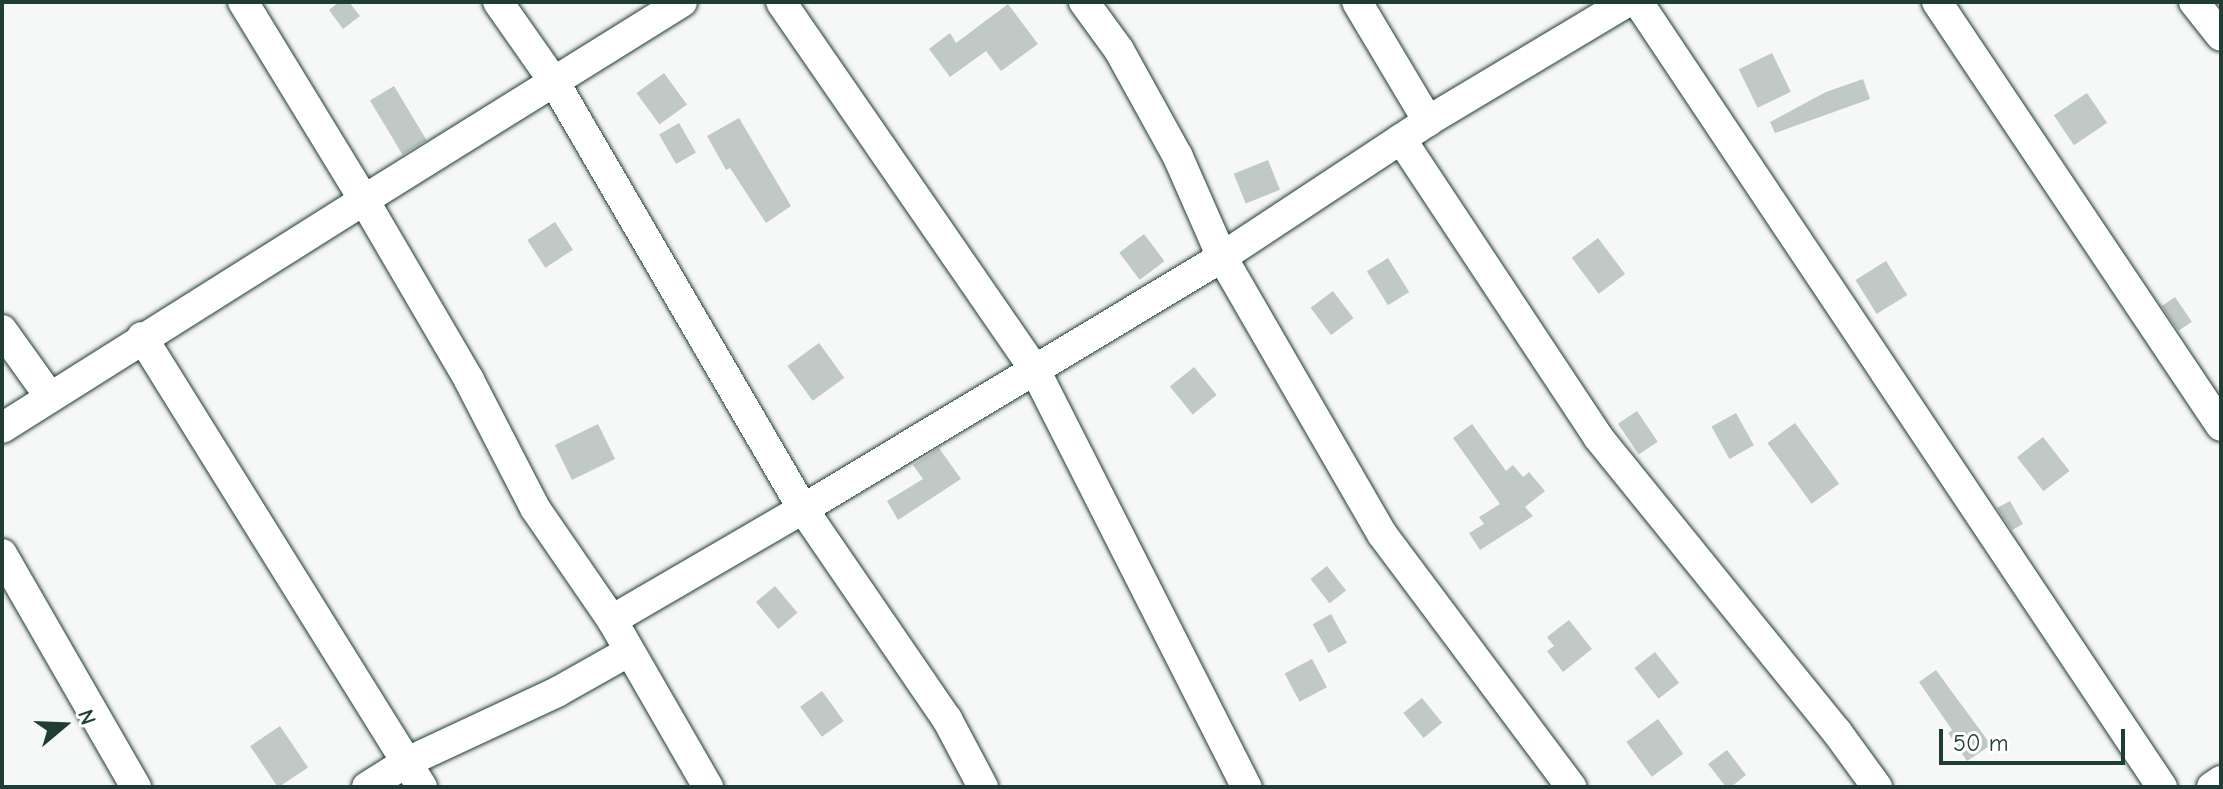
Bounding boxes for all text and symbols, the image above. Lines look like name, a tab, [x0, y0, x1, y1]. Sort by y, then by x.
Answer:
north arrow	[24, 685, 104, 765]
text: N	[72, 706, 101, 728]
scale bar	[1943, 713, 2129, 763]
text: 50 m	[1953, 729, 2009, 757]

